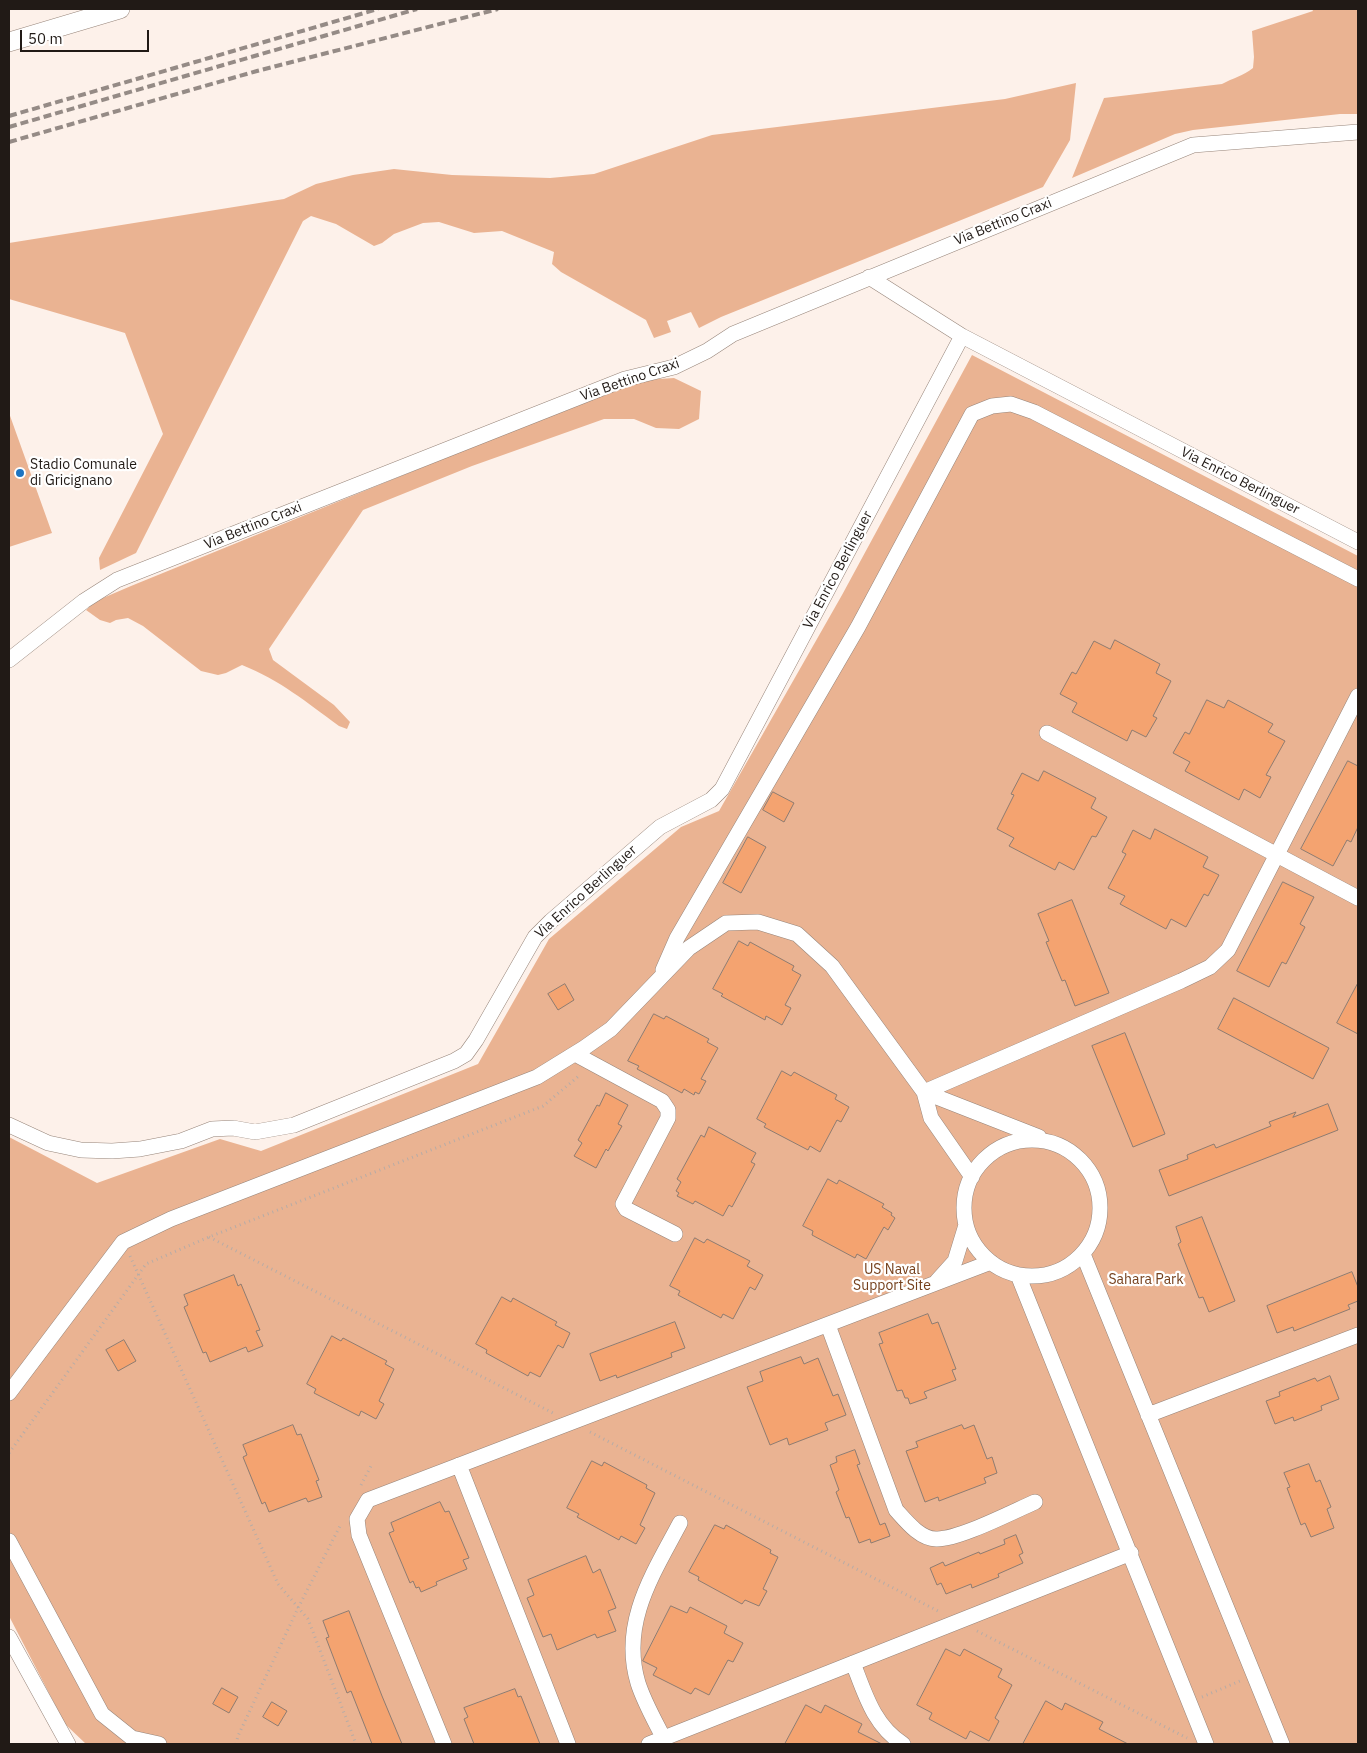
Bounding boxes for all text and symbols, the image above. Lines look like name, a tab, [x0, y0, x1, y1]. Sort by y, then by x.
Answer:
scale bar	[22, 20, 151, 52]
text: 50 m	[28, 29, 63, 48]
street label: Via Bettino Craxi	[952, 195, 1054, 249]
street label: Via Bettino Craxi	[578, 355, 682, 405]
street label: Via Enrico Berlinguer	[1178, 444, 1302, 518]
place label: Stadio Comunale di Gricignano	[30, 457, 137, 490]
marker: Stadio Comunale di Gricignano	[14, 467, 26, 479]
street label: Via Bettino Craxi	[202, 499, 304, 553]
street label: Via Enrico Berlinguer	[800, 508, 876, 632]
street label: Via Enrico Berlinguer	[532, 842, 640, 942]
park label: US Naval Support Site	[853, 1262, 931, 1294]
park label: Sahara Park	[1108, 1272, 1184, 1288]

